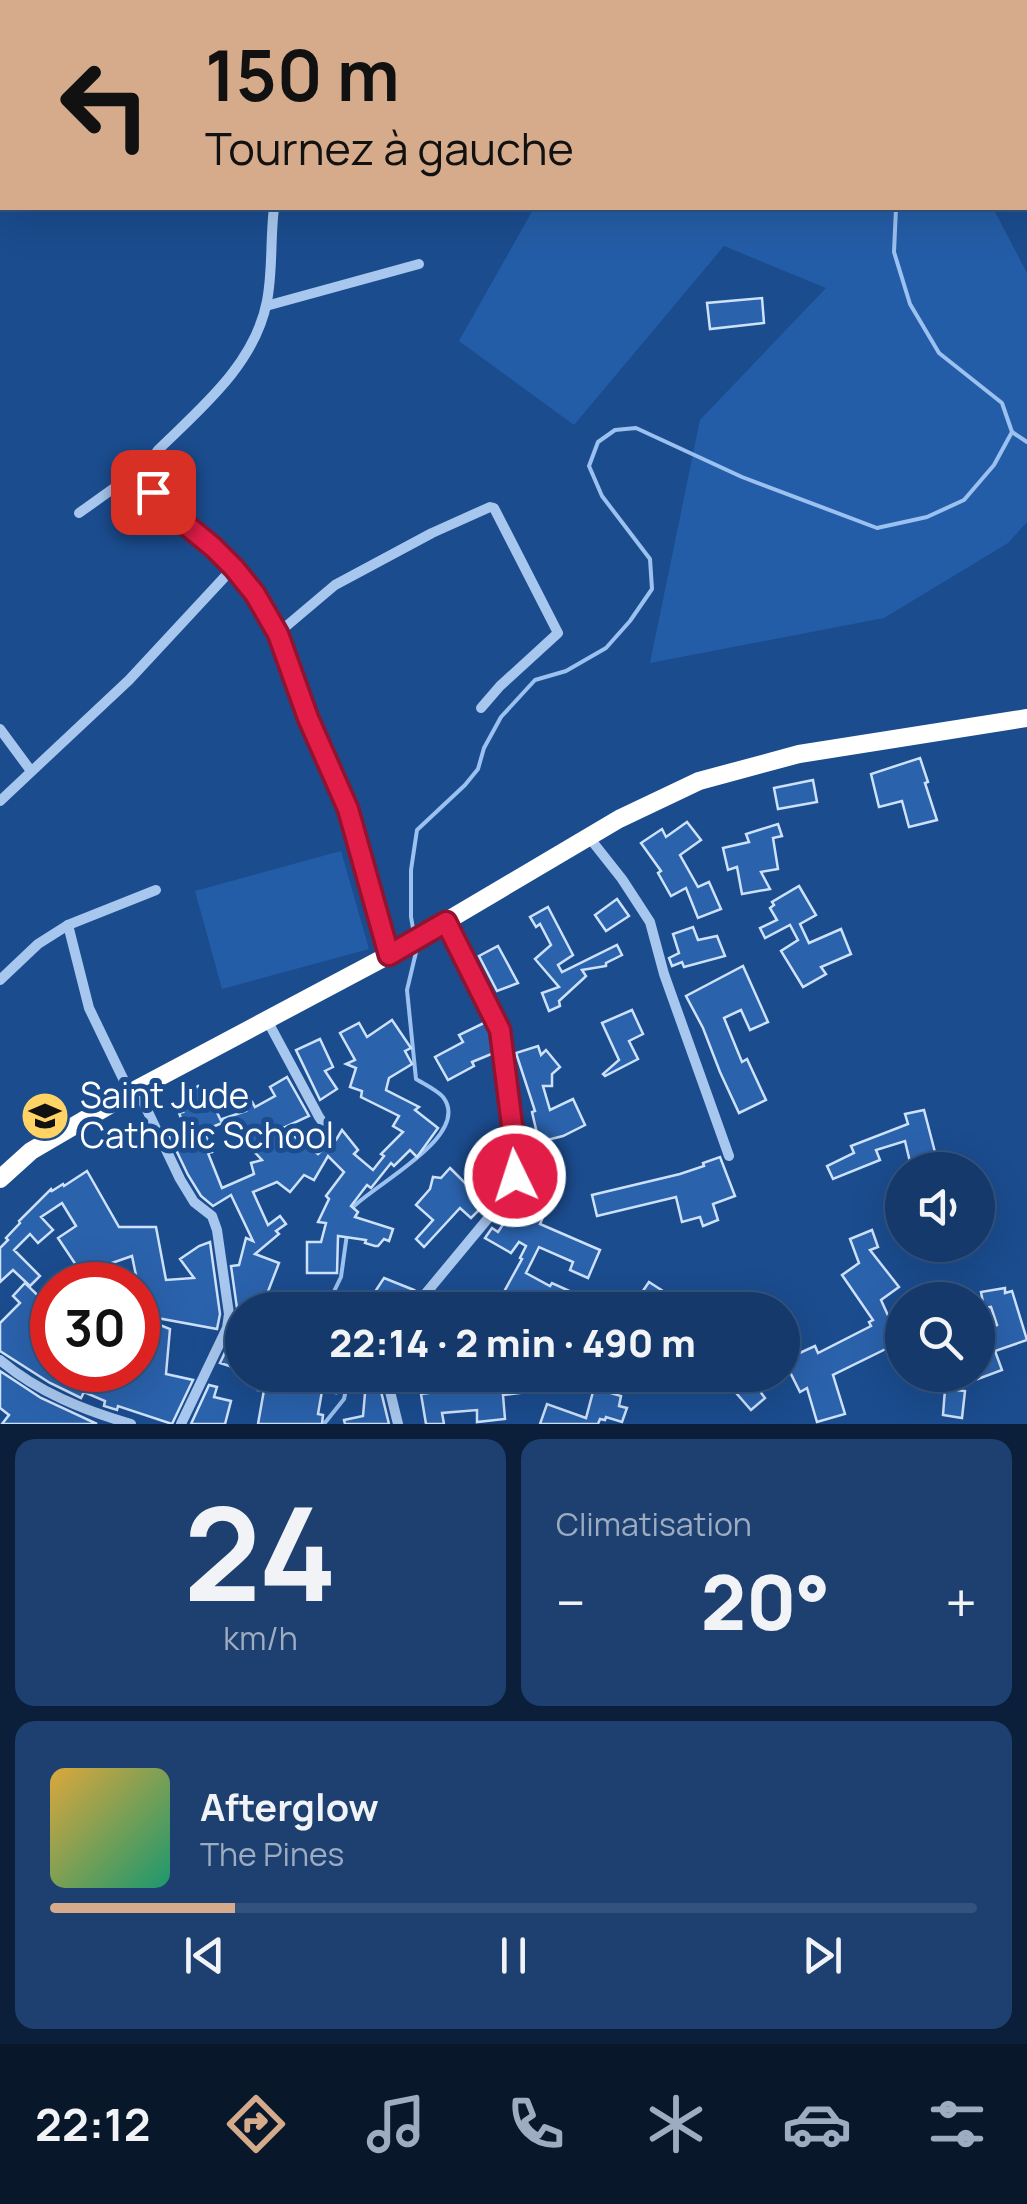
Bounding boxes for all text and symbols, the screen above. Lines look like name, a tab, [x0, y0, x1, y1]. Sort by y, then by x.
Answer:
text: 150 m	[205, 26, 400, 122]
icon: left	[40, 40, 170, 170]
text: Tournez à gauche	[205, 117, 574, 179]
pin	[111, 450, 196, 535]
icon: arrive	[126, 465, 181, 520]
place label: Saint Jude Catholic School	[80, 1071, 334, 1159]
school or university icon: Saint Jude Catholic School	[19, 1090, 71, 1142]
position arrow	[463, 1124, 567, 1228]
map controls	[885, 1152, 995, 1392]
button: sound	[885, 1152, 995, 1262]
speed limit sign: 30	[30, 1262, 160, 1392]
button: search	[885, 1282, 995, 1392]
text: 22:14 · 2 min · 490 m	[329, 1316, 696, 1368]
text: 24	[184, 1462, 337, 1640]
text: Climatisation	[556, 1502, 752, 1546]
text: 20°	[701, 1550, 830, 1653]
text: −	[556, 1564, 586, 1640]
text: +	[945, 1564, 977, 1640]
text: km/h	[223, 1616, 298, 1660]
text: Afterglow	[200, 1780, 379, 1832]
text: The Pines	[200, 1832, 344, 1876]
icon: previous	[177, 1928, 232, 1983]
icon: pause	[486, 1928, 541, 1983]
icon: next	[795, 1928, 850, 1983]
icon: directions	[221, 2089, 291, 2159]
icon: music	[361, 2089, 431, 2159]
icon: phone	[501, 2089, 571, 2159]
icon: climate	[641, 2089, 711, 2159]
icon: car	[782, 2089, 852, 2159]
icon: filters	[922, 2089, 992, 2159]
text: 22:12	[35, 2093, 151, 2155]

